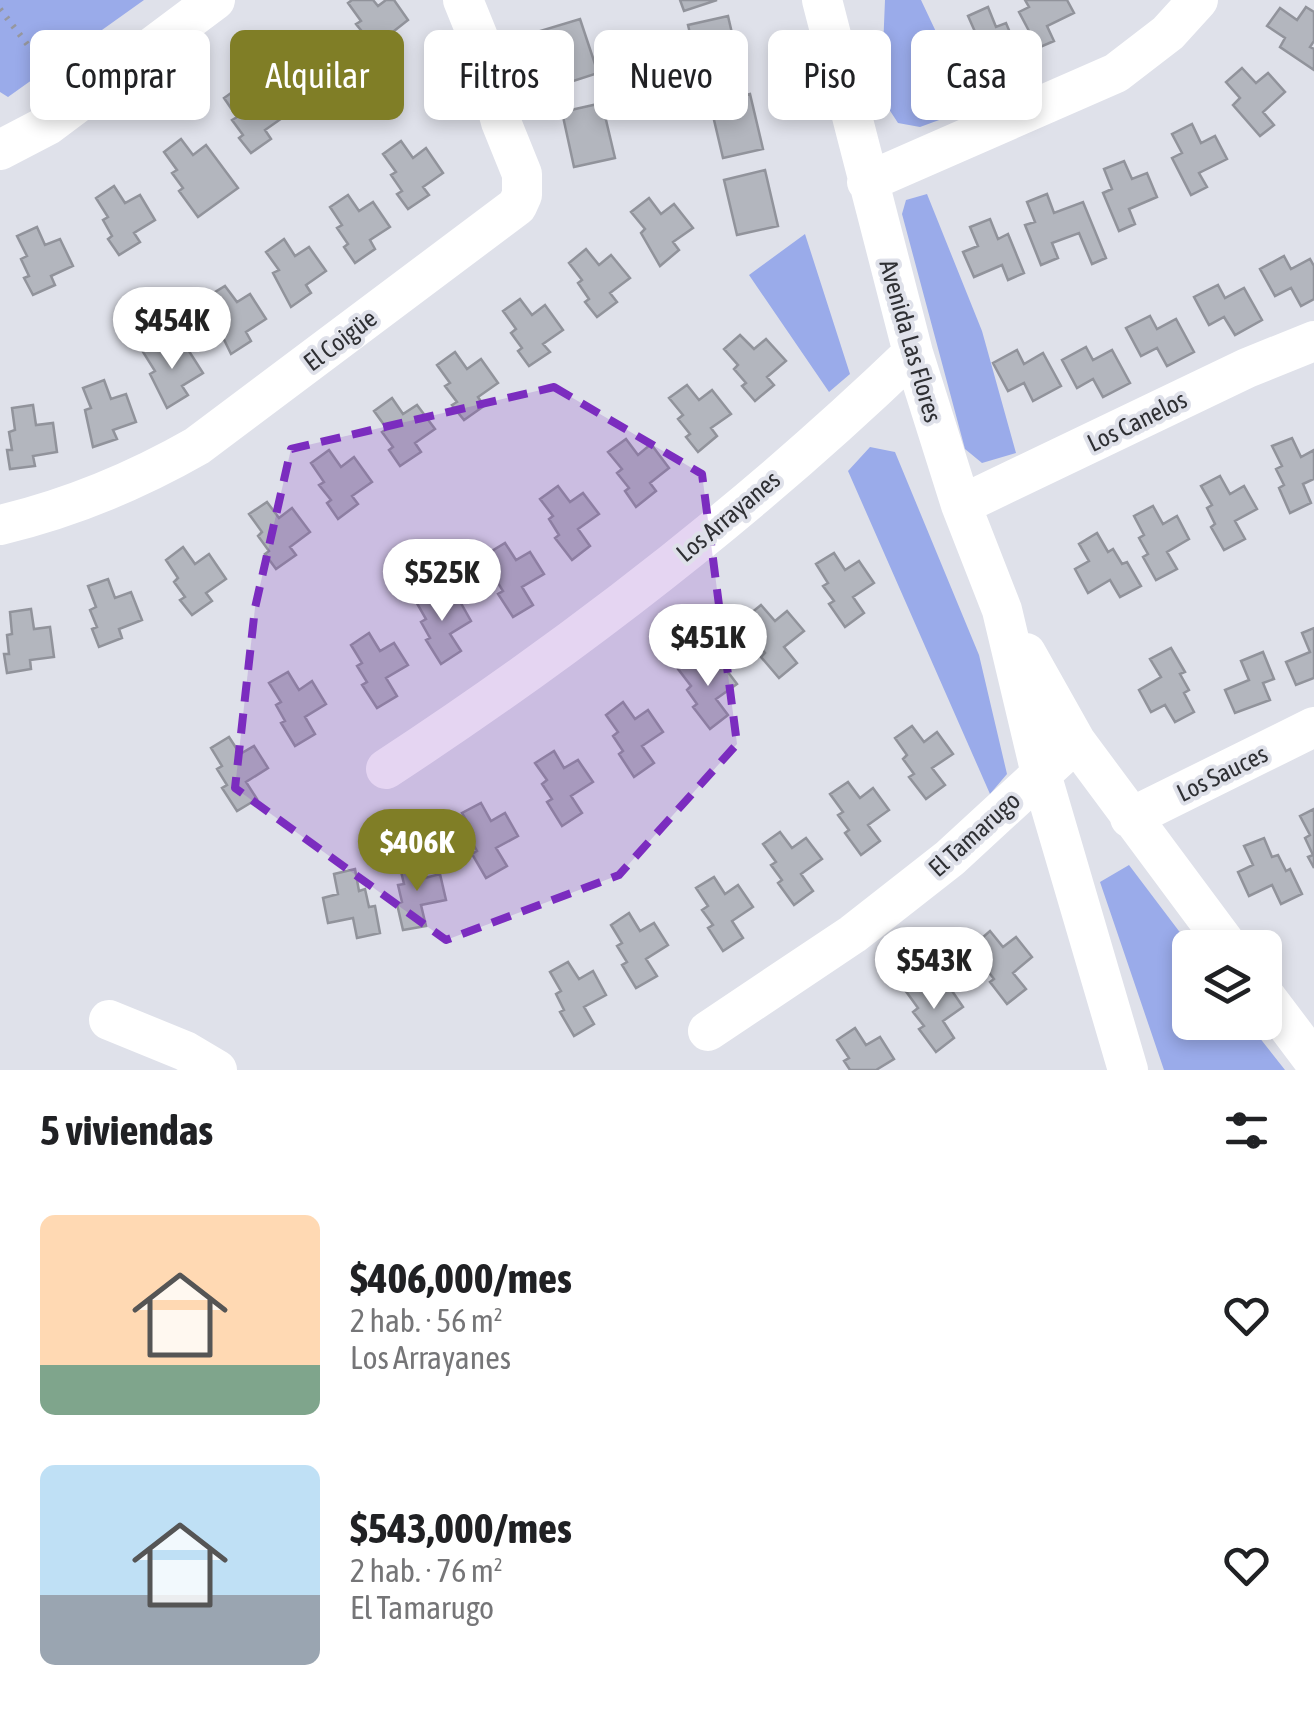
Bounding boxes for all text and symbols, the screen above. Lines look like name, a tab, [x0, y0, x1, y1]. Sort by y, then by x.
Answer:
chip: Comprar	[30, 30, 210, 120]
chip: Alquilar	[230, 30, 404, 120]
chip: Filtros	[424, 30, 574, 120]
chip: Nuevo	[594, 30, 748, 120]
chip: Piso	[768, 30, 891, 120]
chip: Casa	[911, 30, 1042, 120]
street label: Avenida Las Flores	[874, 257, 948, 426]
pin: $454K	[102, 287, 242, 372]
text: $454K	[135, 301, 209, 338]
street label: El Coigüe	[298, 304, 382, 376]
street label: Los Canelos	[1083, 385, 1191, 457]
street label: Los Arrayanes	[671, 465, 785, 567]
pin: $525K	[372, 539, 512, 624]
text: $525K	[405, 553, 479, 590]
pin: $451K	[638, 604, 778, 689]
text: $451K	[671, 618, 745, 655]
street label: Los Sauces	[1172, 739, 1272, 807]
street label: El Tamarugo	[923, 786, 1025, 882]
pin: $406K	[347, 809, 487, 894]
text: $406K	[380, 823, 454, 860]
pin: $543K	[864, 927, 1004, 1012]
map controls	[1172, 930, 1282, 1040]
button: layers	[1172, 930, 1282, 1040]
text: $543K	[897, 941, 971, 978]
icon: filters	[1219, 1103, 1274, 1158]
text: 5 viviendas	[40, 1106, 213, 1154]
text: $406,000/mes	[350, 1254, 572, 1302]
icon: home	[120, 1255, 240, 1375]
icon: heart	[1219, 1288, 1274, 1343]
text: 2 hab. · 56 m²	[350, 1302, 503, 1339]
text: Los Arrayanes	[350, 1339, 511, 1376]
text: $543,000/mes	[350, 1504, 572, 1552]
icon: home	[120, 1505, 240, 1625]
icon: heart	[1219, 1538, 1274, 1593]
text: 2 hab. · 76 m²	[350, 1552, 503, 1589]
text: El Tamarugo	[350, 1589, 494, 1626]

